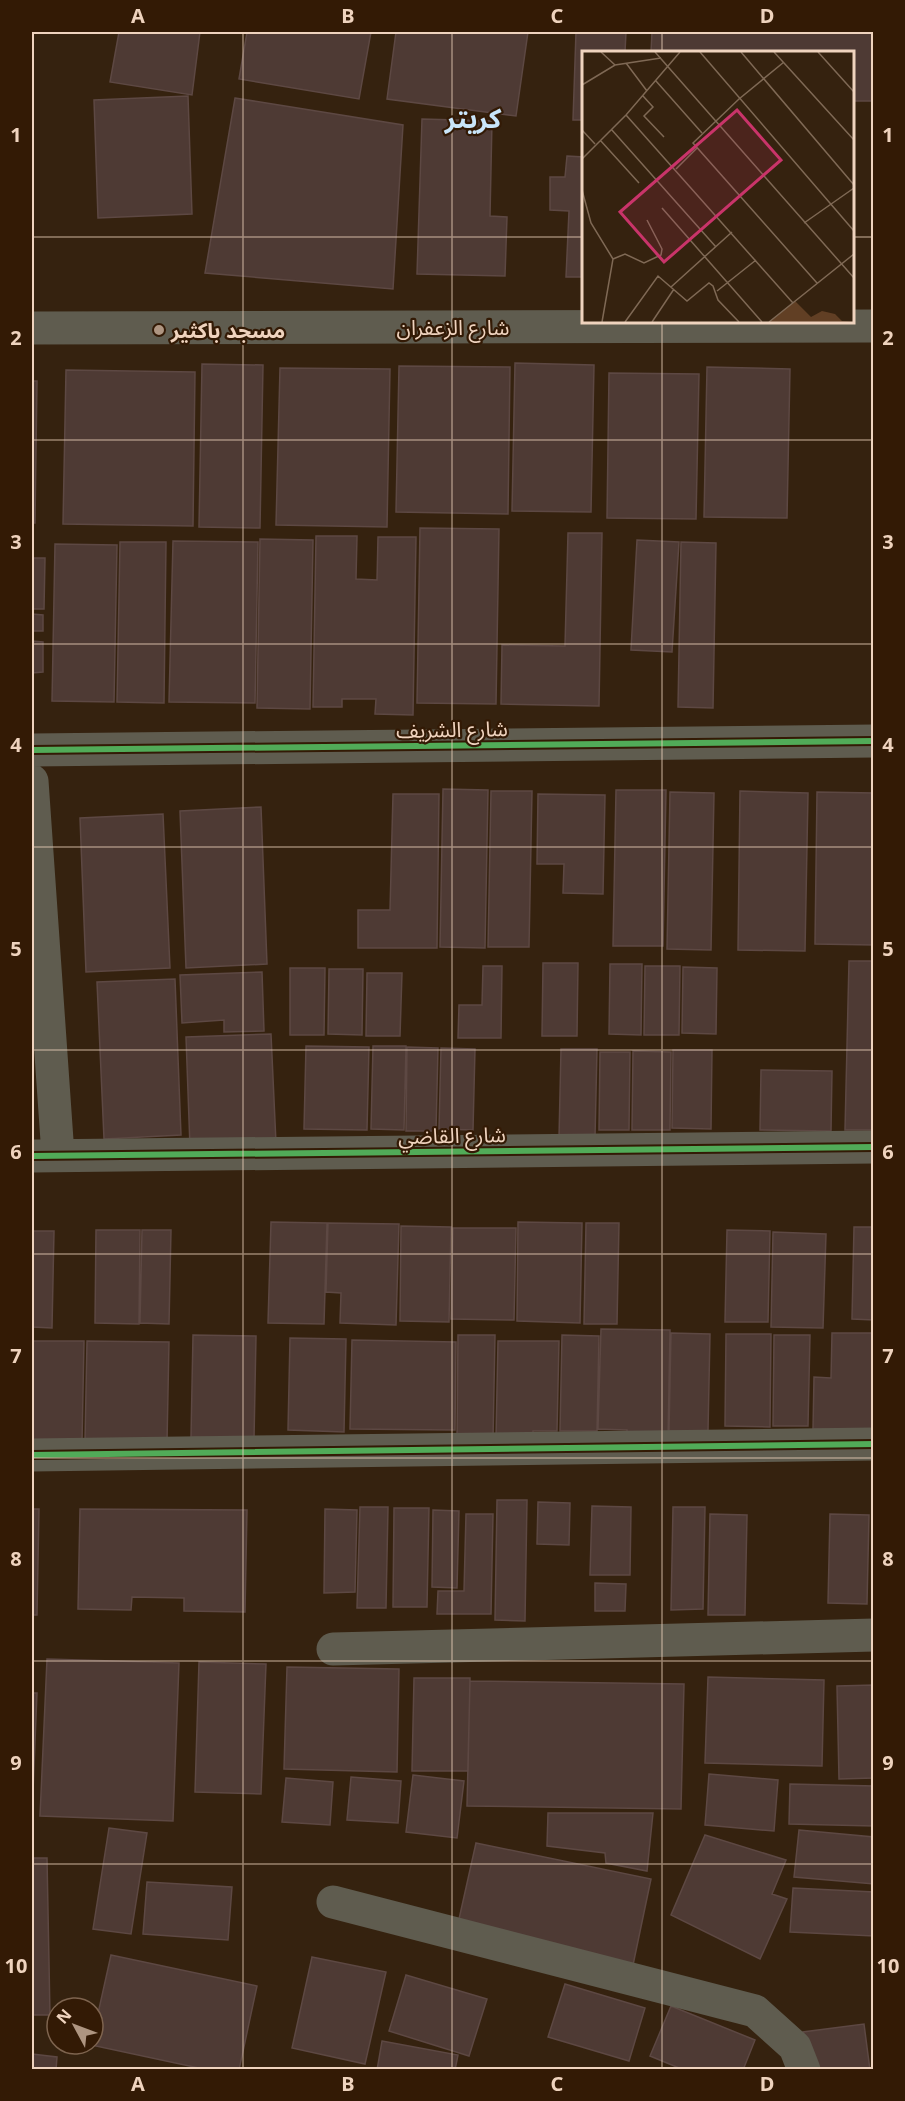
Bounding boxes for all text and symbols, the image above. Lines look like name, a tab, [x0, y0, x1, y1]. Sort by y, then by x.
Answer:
text: A	[131, 2, 145, 29]
text: B	[341, 2, 355, 29]
text: C	[551, 2, 564, 29]
text: D	[760, 2, 774, 29]
inset map	[582, 51, 854, 322]
district label: كريتر	[444, 99, 502, 136]
text: 1	[10, 121, 22, 148]
text: 1	[882, 121, 894, 148]
street label: شارع الزعفران	[397, 313, 509, 343]
place label: مسجد باكثير	[170, 316, 285, 344]
marker: مسجد باكثير	[152, 323, 166, 337]
text: 2	[10, 324, 22, 351]
text: 2	[882, 324, 894, 351]
text: 3	[10, 528, 22, 555]
text: 3	[882, 528, 894, 555]
street label: شارع الشريف	[396, 714, 508, 746]
text: 4	[10, 731, 22, 758]
text: 4	[882, 731, 894, 758]
text: 5	[10, 935, 22, 962]
text: 5	[882, 935, 894, 962]
street label: شارع القاضي	[398, 1120, 506, 1153]
text: 6	[10, 1138, 22, 1165]
text: 6	[882, 1138, 894, 1165]
text: 7	[10, 1342, 22, 1369]
text: 7	[882, 1342, 894, 1369]
text: 8	[10, 1545, 22, 1572]
text: 8	[882, 1545, 894, 1572]
text: 9	[10, 1749, 22, 1776]
text: 9	[882, 1749, 894, 1776]
text: 10	[5, 1952, 27, 1979]
text: 10	[877, 1952, 899, 1979]
north arrow	[45, 1996, 105, 2056]
text: N	[51, 2004, 76, 2028]
text: A	[131, 2070, 145, 2097]
text: B	[341, 2070, 355, 2097]
text: C	[551, 2070, 564, 2097]
text: D	[760, 2070, 774, 2097]

